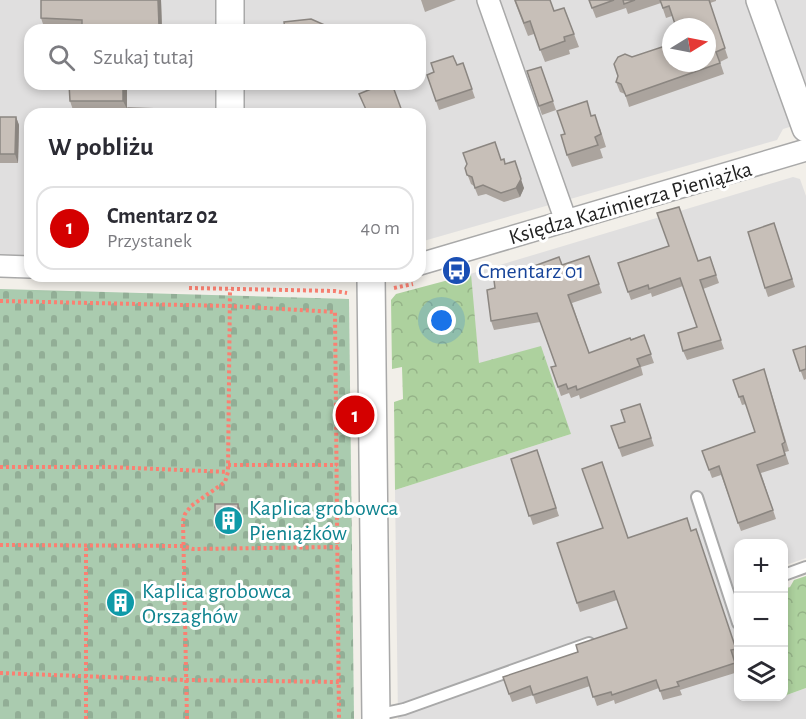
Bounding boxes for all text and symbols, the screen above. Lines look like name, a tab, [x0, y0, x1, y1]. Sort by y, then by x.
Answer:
north arrow	[662, 18, 716, 72]
search box	[24, 24, 426, 90]
icon: search	[45, 41, 78, 74]
text: Szukaj tutaj	[93, 46, 194, 68]
text: W pobliżu	[48, 134, 154, 160]
street label: Księdza Kazimierza Pieniążka	[506, 158, 754, 248]
text: Cmentarz 02	[107, 205, 218, 227]
text: 1	[66, 218, 73, 238]
text: 40 m	[361, 218, 400, 238]
text: Przystanek	[107, 231, 192, 251]
bus stop icon: Cmentarz 01	[441, 254, 473, 286]
place label: Cmentarz 01	[478, 260, 584, 282]
your location	[427, 306, 456, 335]
pin: 1	[336, 392, 374, 438]
place label: Kaplica grobowca Pieniążków	[249, 497, 398, 544]
building icon: Kaplica grobowca Pieniążków	[212, 504, 244, 536]
map controls	[734, 539, 788, 701]
button: +	[734, 539, 788, 593]
place label: Kaplica grobowca Orszaghów	[142, 580, 291, 627]
building icon: Kaplica grobowca Orszaghów	[105, 587, 137, 619]
button: −	[734, 593, 788, 647]
button: layers	[734, 647, 788, 701]

